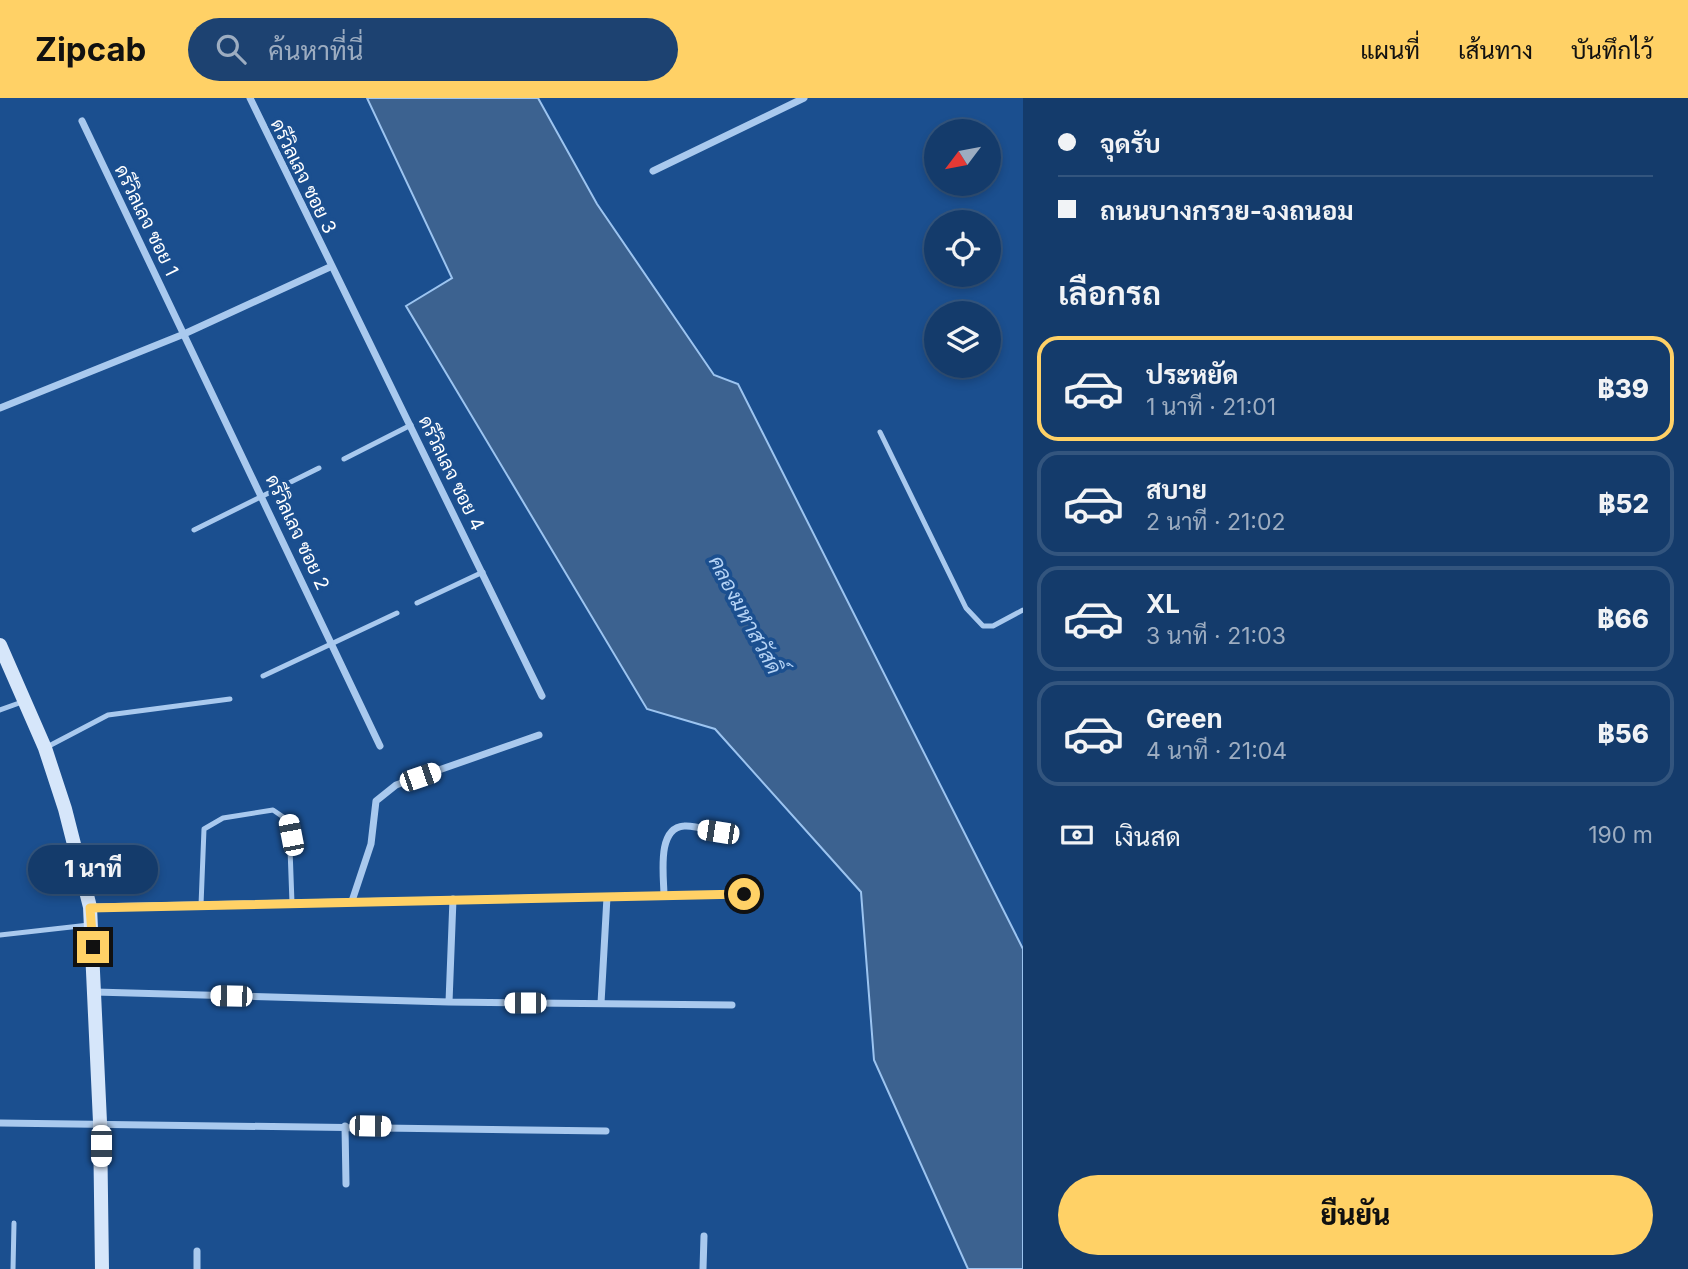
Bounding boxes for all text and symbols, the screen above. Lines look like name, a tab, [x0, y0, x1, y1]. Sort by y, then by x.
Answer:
search box	[188, 18, 678, 81]
text: Zipcab	[35, 29, 146, 69]
icon: search	[212, 30, 250, 68]
text: ค้นหาที่นี่	[268, 35, 363, 66]
text: แผนที่	[1360, 36, 1420, 65]
text: เส้นทาง	[1458, 36, 1533, 65]
text: บันทึกไว้	[1571, 36, 1653, 65]
street label: ดรีวิลเลจ ซอย 3	[266, 115, 342, 237]
north arrow	[924, 119, 1001, 196]
map controls	[924, 119, 1001, 378]
text: จุดรับ	[1100, 128, 1161, 159]
street label: ดรีวิลเลจ ซอย 1	[110, 160, 184, 280]
text: ถนนบางกรวย-จงถนอม	[1100, 195, 1354, 226]
button: locate	[924, 210, 1001, 287]
text: เลือกรถ	[1058, 274, 1161, 313]
button: layers	[924, 301, 1001, 378]
icon: car	[1062, 357, 1125, 420]
text: ประหยัด	[1146, 359, 1239, 390]
text: ฿39	[1597, 373, 1649, 404]
text: 1 นาที · 21:01	[1146, 393, 1276, 421]
street label: ดรีวิลเลจ ซอย 4	[414, 411, 490, 535]
street label: ดรีวิลเลจ ซอย 2	[261, 470, 335, 594]
icon: car	[1062, 472, 1125, 535]
text: สบาย	[1146, 474, 1207, 505]
text: ฿52	[1598, 488, 1649, 519]
text: 2 นาที · 21:02	[1146, 508, 1286, 536]
water label: คลองมหาสวัสดิ์	[704, 548, 795, 682]
icon: car	[1062, 587, 1125, 650]
text: XL	[1146, 588, 1180, 619]
text: ฿66	[1597, 603, 1649, 634]
text: 3 นาที · 21:03	[1146, 622, 1286, 650]
icon: car	[1062, 702, 1125, 765]
text: Green	[1146, 703, 1223, 734]
text: ฿56	[1598, 718, 1649, 749]
text: 4 นาที · 21:04	[1146, 737, 1287, 765]
car	[397, 760, 444, 794]
car	[277, 812, 306, 858]
icon: cash	[1058, 816, 1096, 854]
car	[696, 818, 741, 846]
text: เงินสด	[1114, 821, 1181, 852]
text: 190 m	[1588, 821, 1653, 849]
callout: 1 นาที	[28, 846, 158, 894]
text: 1 นาที	[64, 855, 122, 883]
route start	[728, 878, 760, 910]
route end	[77, 931, 109, 963]
car	[210, 985, 253, 1007]
car	[505, 993, 547, 1014]
car	[349, 1115, 392, 1137]
car	[91, 1125, 112, 1167]
button: ยืนยัน	[1058, 1175, 1653, 1255]

